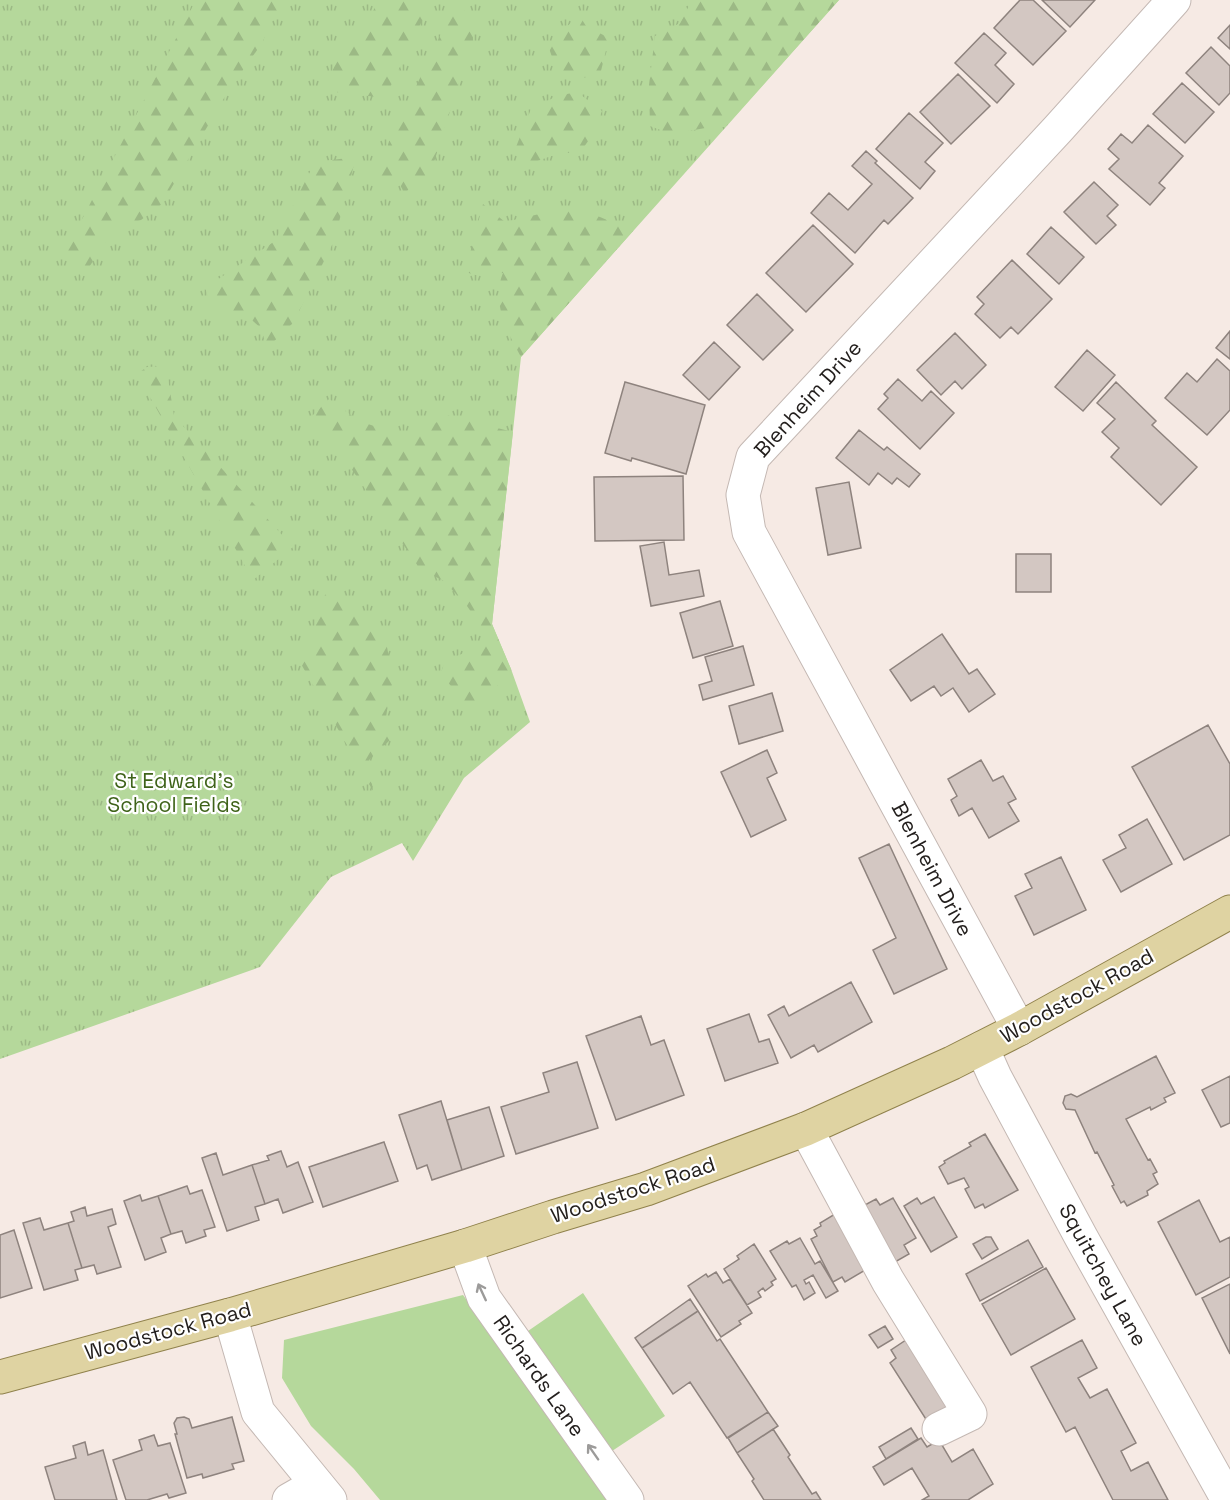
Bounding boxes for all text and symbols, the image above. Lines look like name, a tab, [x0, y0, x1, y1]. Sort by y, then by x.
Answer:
street label: Blenheim Drive	[748, 334, 867, 463]
park label: St Edward's School Fields	[107, 767, 241, 818]
street label: Blenheim Drive	[886, 797, 979, 941]
street label: Woodstock Road	[995, 942, 1158, 1049]
street label: Woodstock Road	[547, 1150, 719, 1229]
street label: Squitchey Lane	[1053, 1199, 1154, 1351]
one-way arrow	[476, 1284, 487, 1302]
street label: Woodstock Road	[82, 1295, 254, 1366]
street label: Richards Lane	[488, 1310, 591, 1442]
one-way arrow	[587, 1445, 599, 1461]

